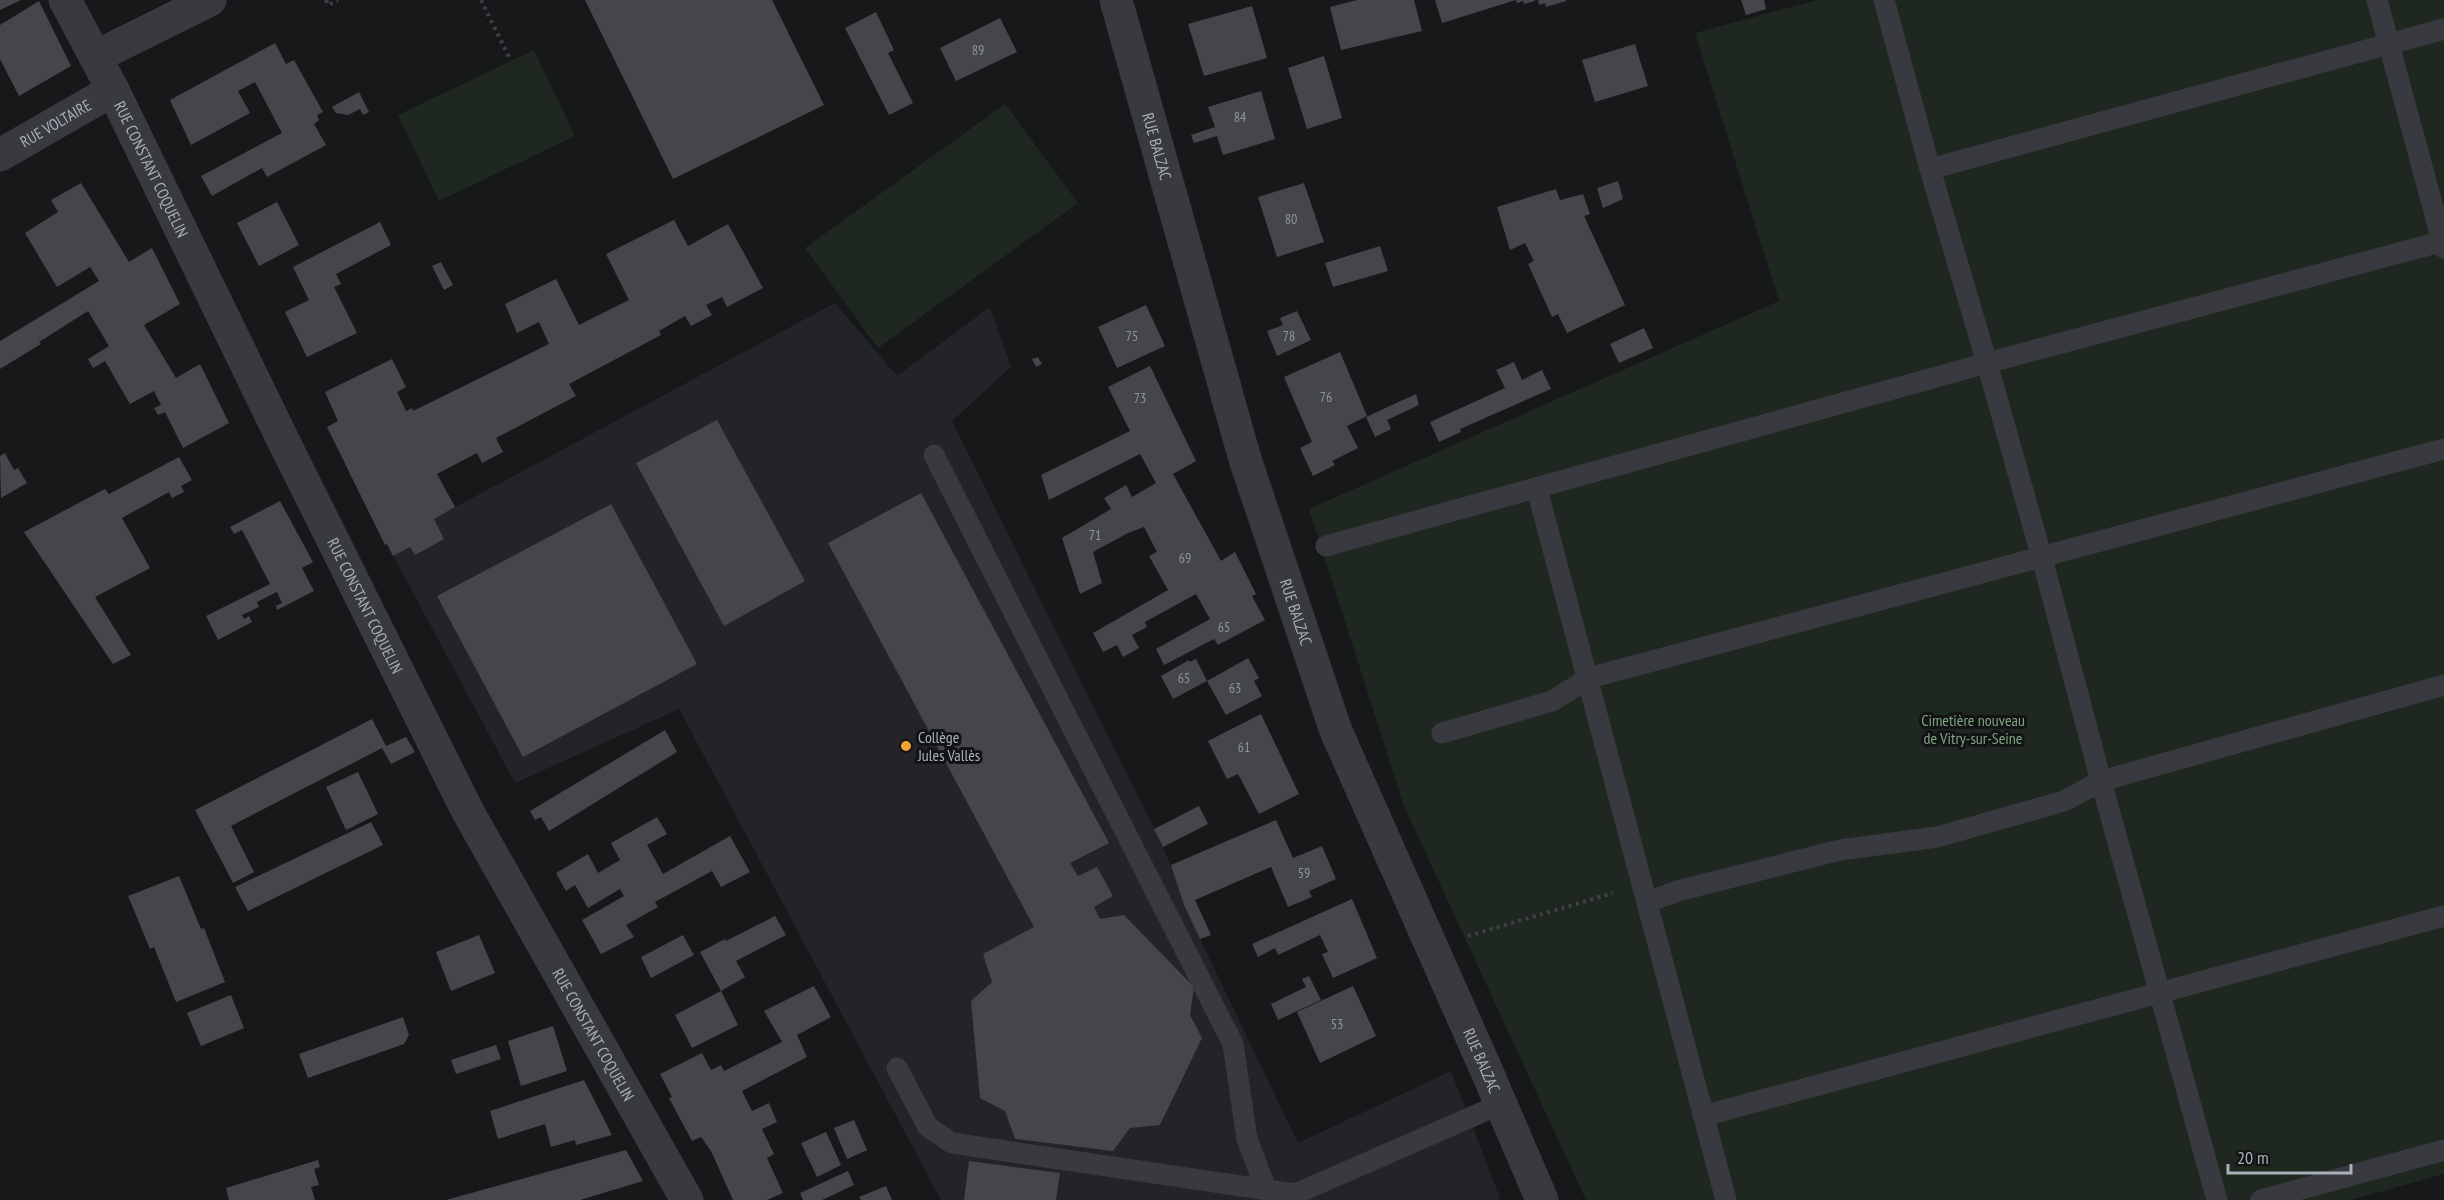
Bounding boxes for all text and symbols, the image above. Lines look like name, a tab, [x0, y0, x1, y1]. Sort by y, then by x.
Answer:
house number: 89	[972, 41, 984, 59]
street label: RUE VOLTAIRE	[16, 95, 95, 151]
street label: RUE CONSTANT COQUELIN	[110, 98, 193, 240]
house number: 84	[1234, 108, 1247, 126]
street label: RUE BALZAC	[1138, 111, 1176, 182]
house number: 80	[1285, 210, 1297, 228]
house number: 75	[1126, 327, 1138, 345]
house number: 78	[1283, 327, 1295, 345]
house number: 76	[1320, 388, 1332, 406]
house number: 73	[1134, 389, 1146, 407]
house number: 71	[1089, 526, 1101, 544]
street label: RUE CONSTANT COQUELIN	[323, 534, 407, 677]
house number: 69	[1179, 549, 1191, 567]
street label: RUE BALZAC	[1276, 576, 1317, 648]
house number: 65	[1218, 618, 1230, 636]
house number: 65	[1178, 669, 1190, 687]
house number: 63	[1229, 679, 1241, 697]
park label: Cimetière nouveau de Vitry-sur-Seine	[1921, 710, 2025, 748]
place label: Collège Jules Vallès	[917, 727, 980, 765]
house number: 61	[1238, 738, 1250, 756]
marker: Collège Jules Vallès	[899, 739, 913, 753]
house number: 59	[1298, 864, 1310, 882]
street label: RUE CONSTANT COQUELIN	[548, 965, 639, 1104]
house number: 53	[1331, 1015, 1343, 1033]
street label: RUE BALZAC	[1459, 1025, 1505, 1096]
scale bar	[2228, 1137, 2351, 1175]
text: 20 m	[2237, 1146, 2269, 1169]

